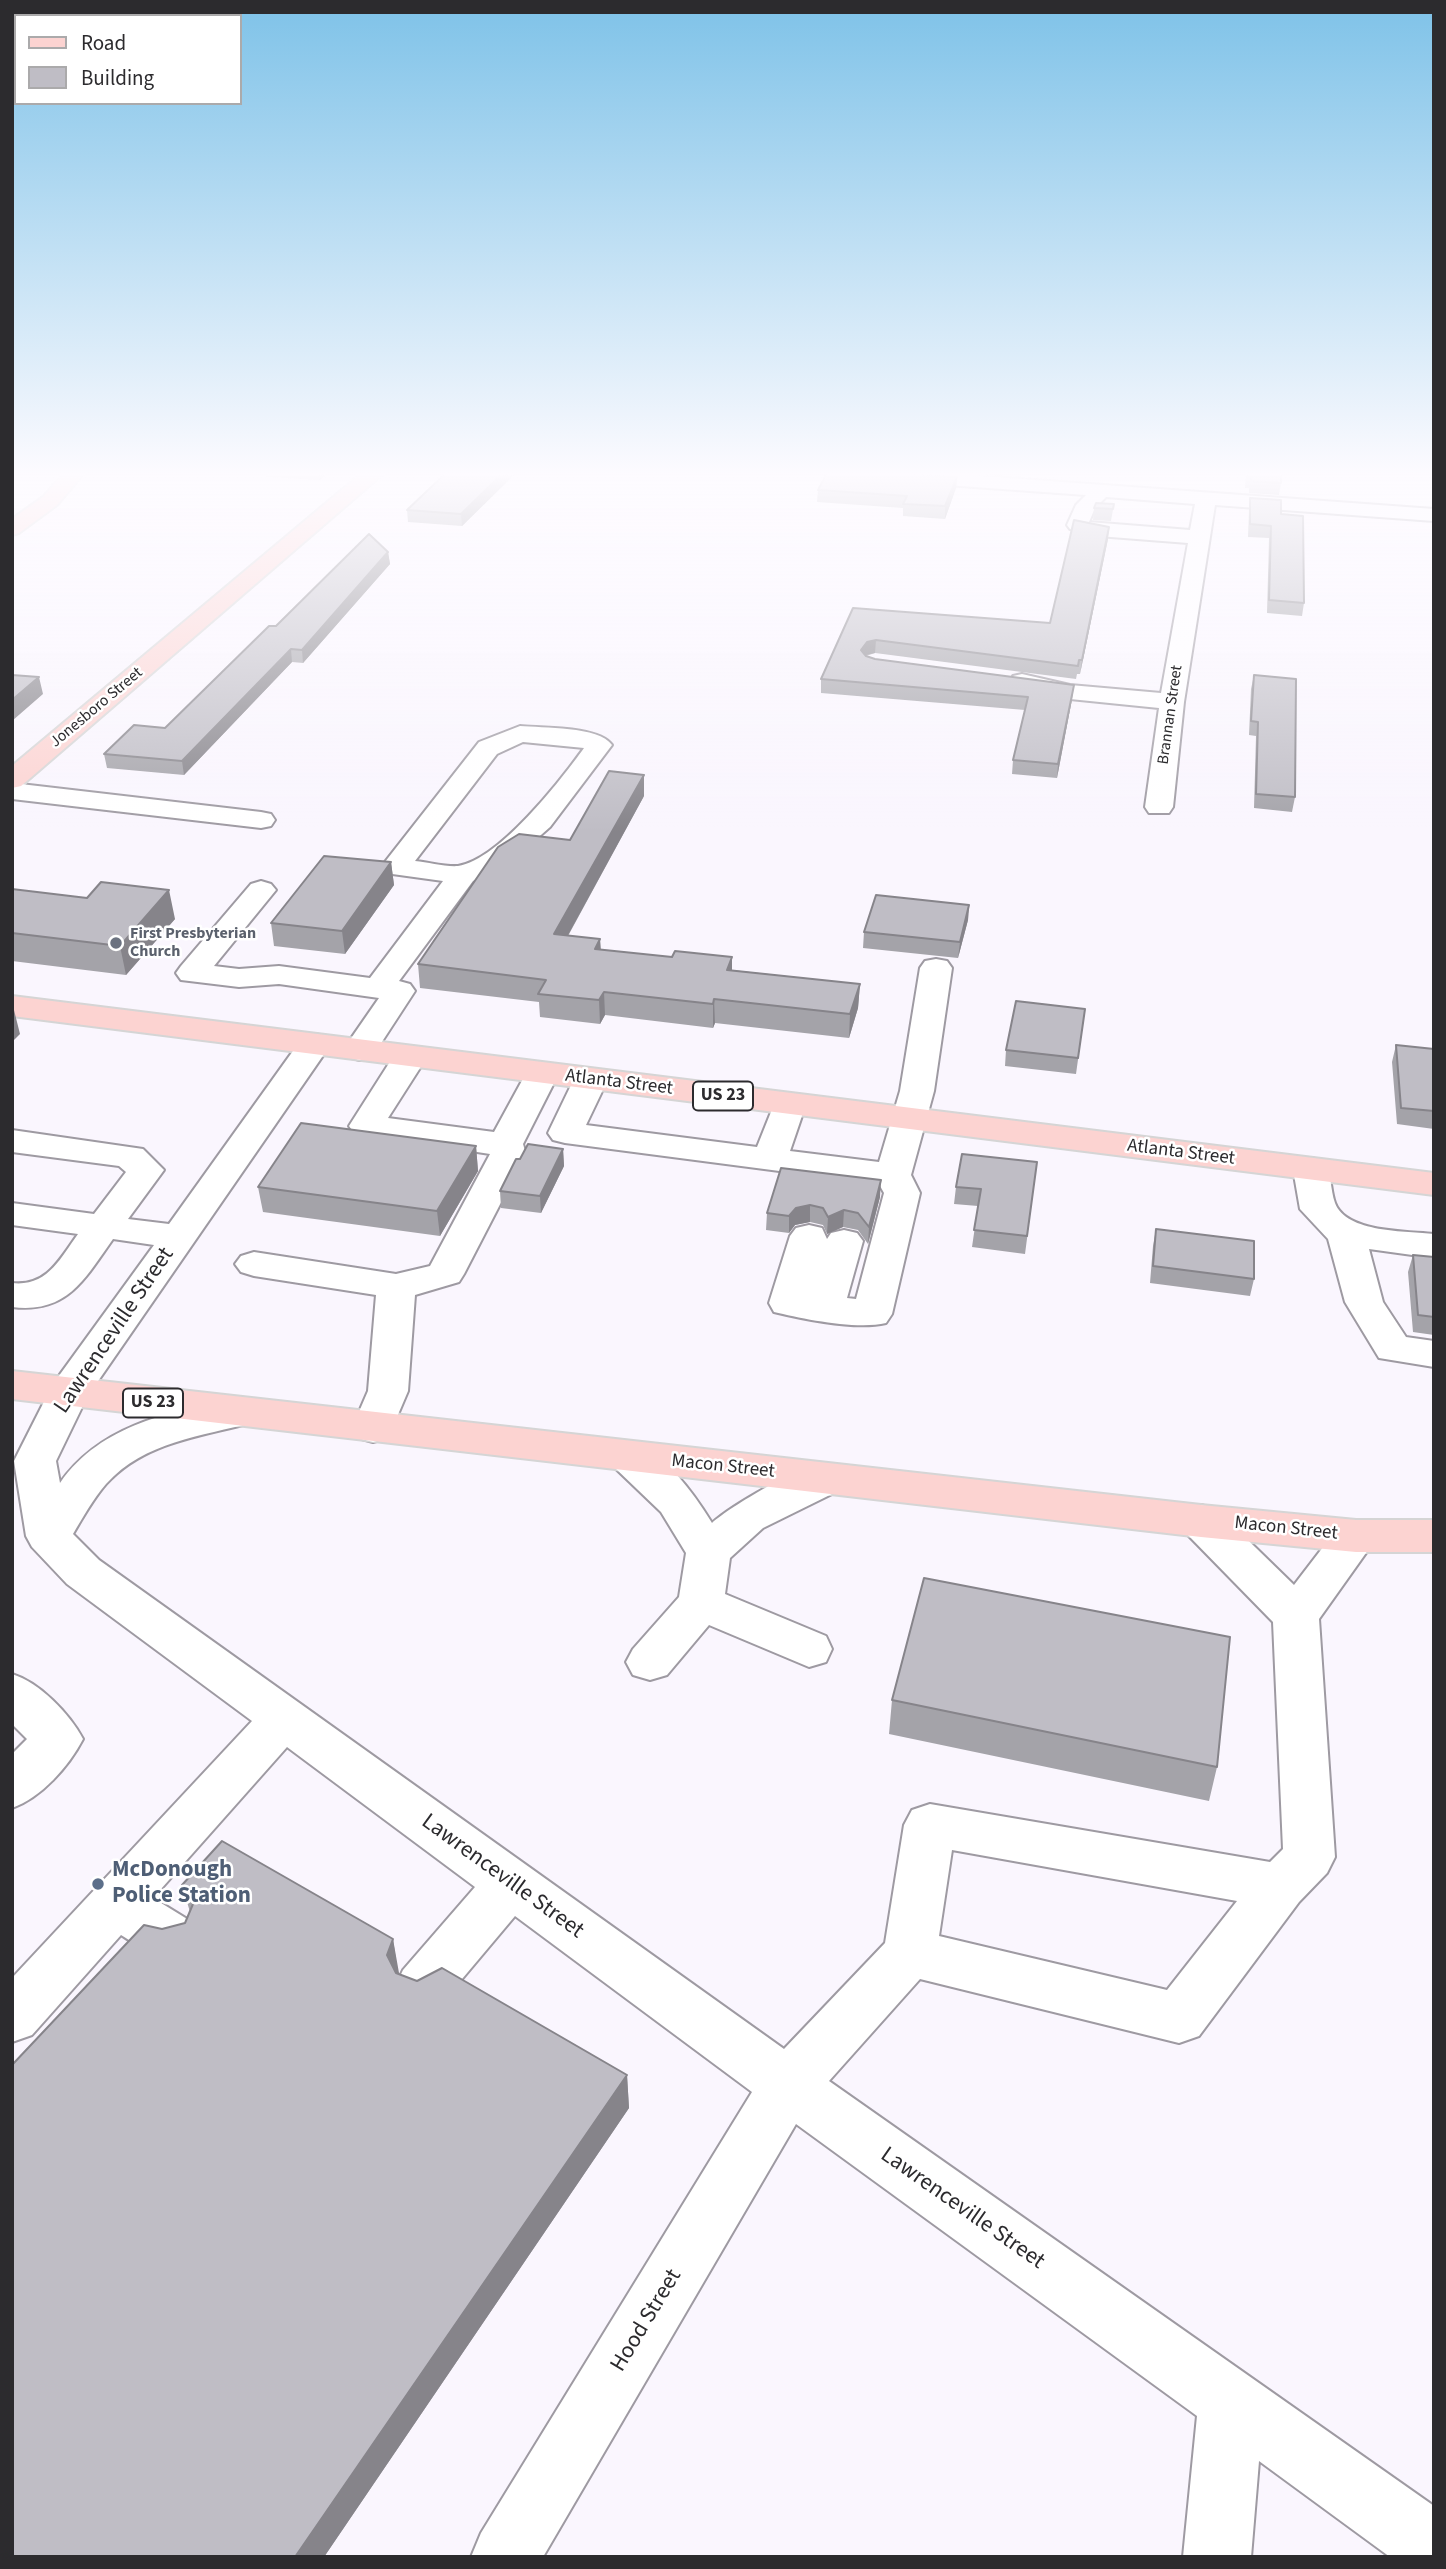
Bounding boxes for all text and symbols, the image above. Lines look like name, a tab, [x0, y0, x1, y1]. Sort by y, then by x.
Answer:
legend	[14, 14, 242, 105]
text: Road	[81, 28, 126, 58]
text: Building	[81, 63, 154, 93]
street label: Jonesboro Street	[47, 664, 147, 752]
street label: Brannan Street	[1155, 664, 1187, 766]
place label: First Presbyterian Church	[130, 924, 256, 962]
marker: First Presbyterian Church	[108, 935, 124, 951]
street label: Atlanta Street	[564, 1065, 674, 1101]
road number: US 23	[693, 1082, 753, 1111]
street label: Atlanta Street	[1126, 1135, 1236, 1171]
street label: Lawrenceville Street	[49, 1243, 181, 1419]
road number: US 23	[123, 1388, 183, 1418]
street label: Macon Street	[670, 1450, 776, 1484]
street label: Macon Street	[1233, 1512, 1339, 1546]
street label: Lawrenceville Street	[415, 1809, 589, 1945]
place label: McDonough Police Station	[112, 1857, 251, 1911]
marker: McDonough Police Station	[90, 1876, 106, 1892]
street label: Lawrenceville Street	[874, 2142, 1050, 2276]
street label: Hood Street	[606, 2265, 688, 2377]

